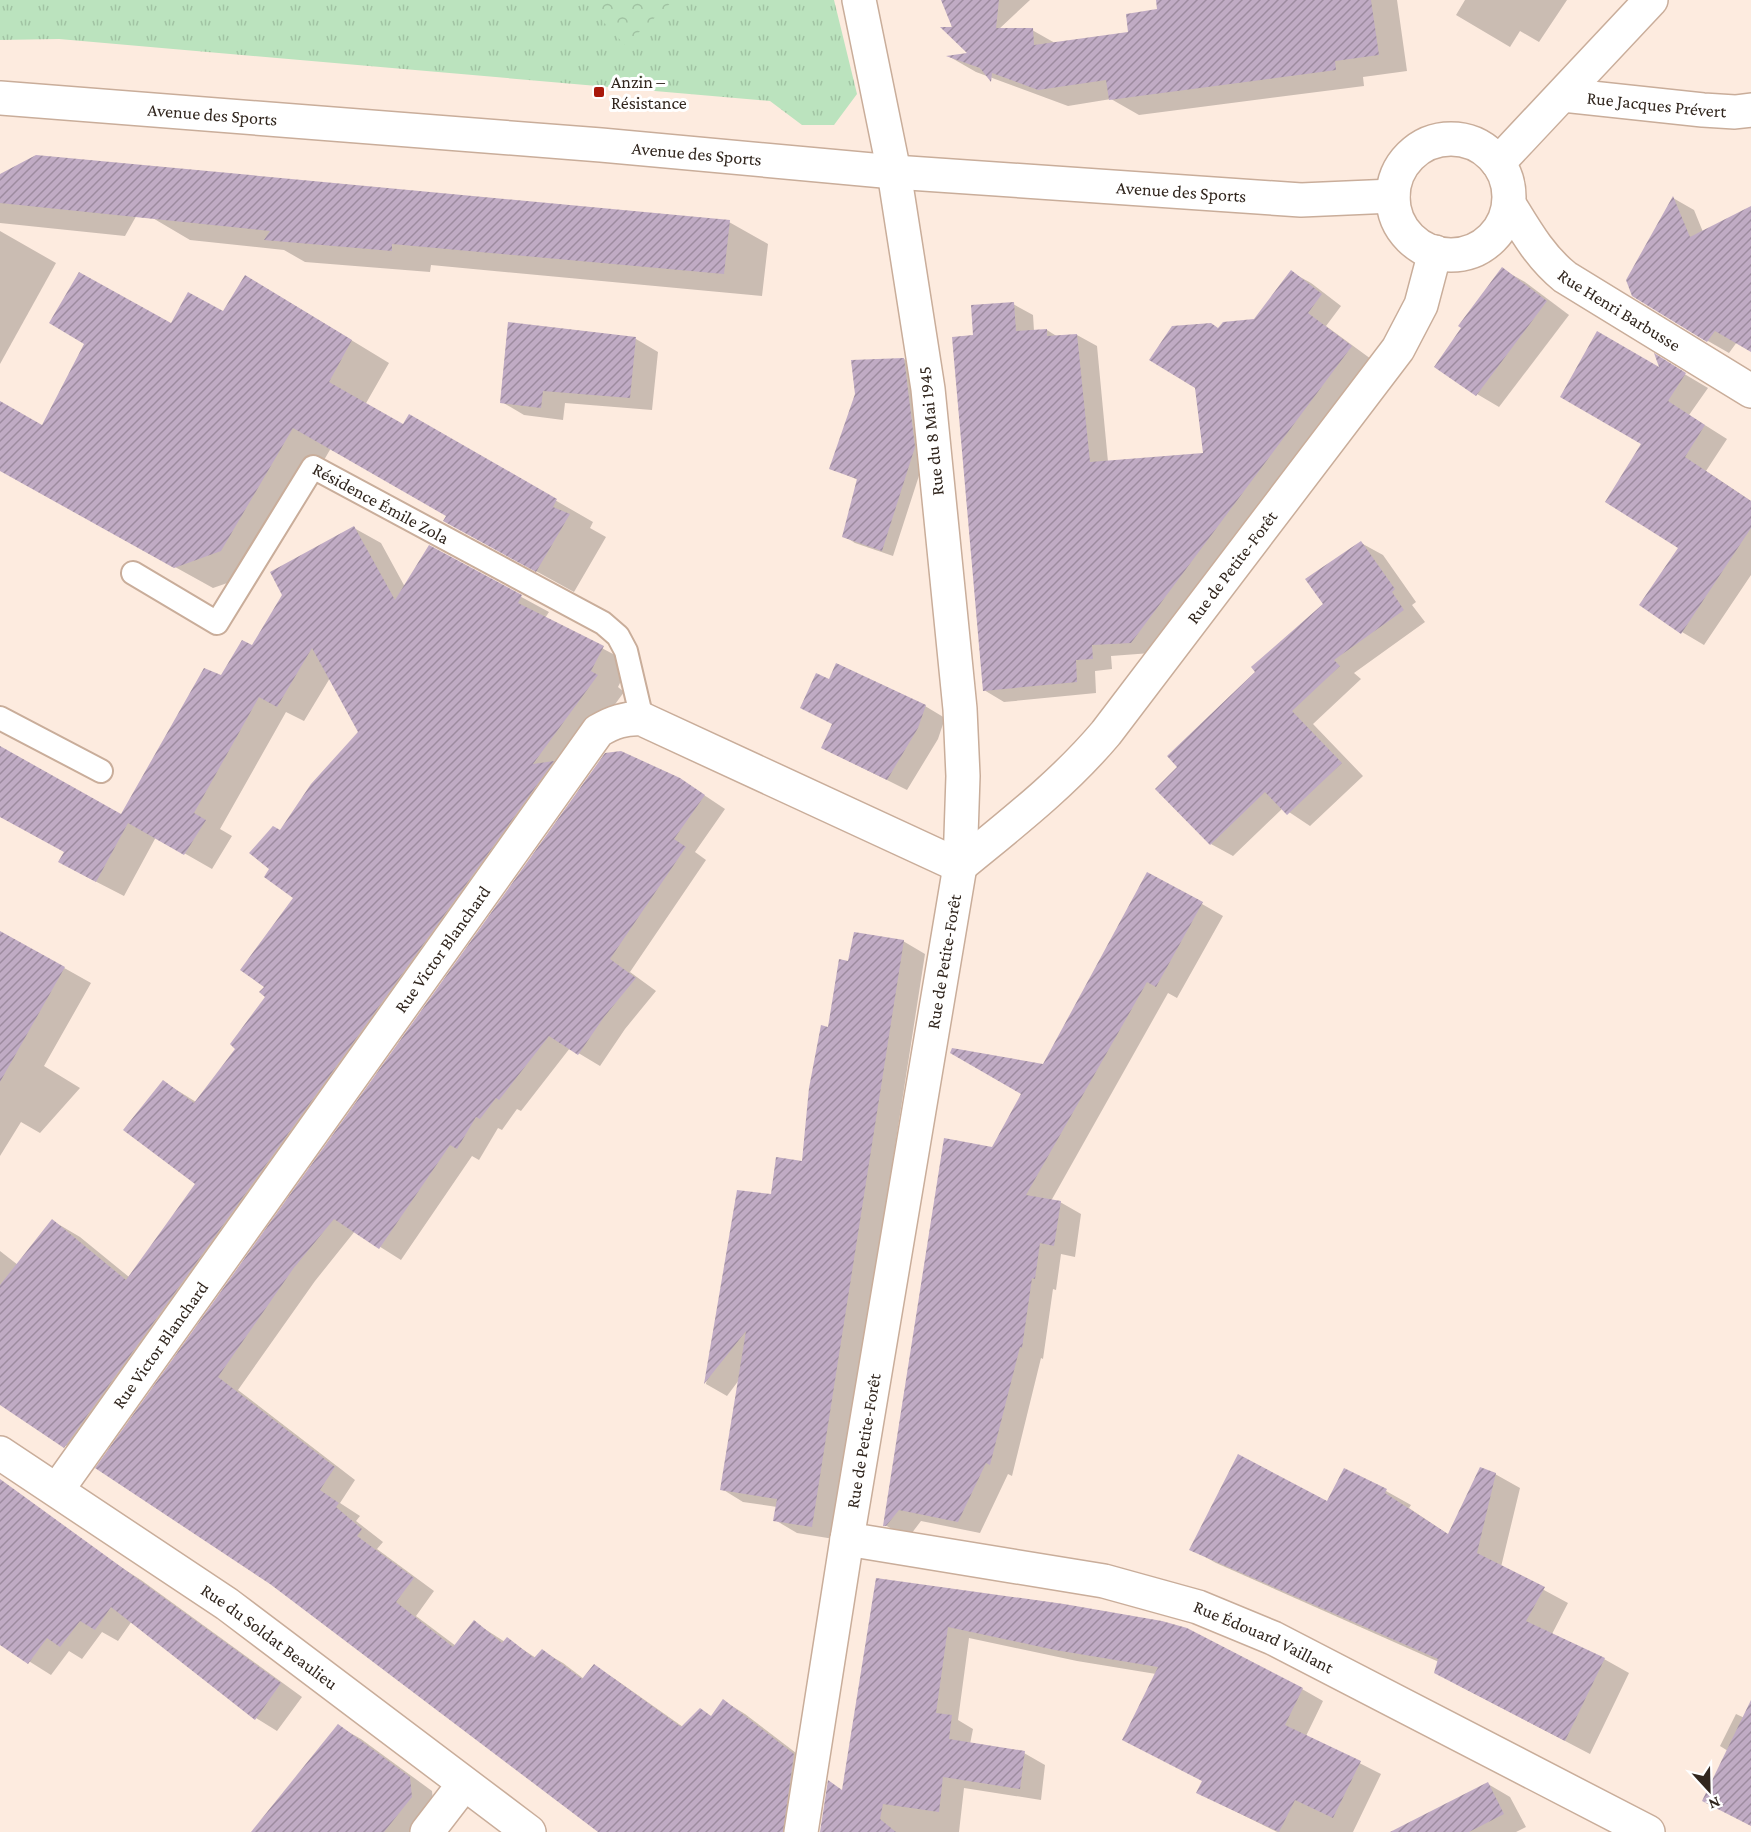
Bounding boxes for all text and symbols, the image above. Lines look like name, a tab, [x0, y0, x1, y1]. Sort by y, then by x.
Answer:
place label: Anzin – Résistance	[611, 72, 687, 113]
marker: Anzin – Résistance	[592, 85, 606, 99]
street label: Rue Jacques Prévert	[1586, 88, 1728, 121]
street label: Avenue des Sports	[147, 100, 278, 130]
street label: Avenue des Sports	[631, 138, 763, 170]
street label: Avenue des Sports	[1116, 177, 1247, 206]
street label: Rue Henri Barbusse	[1554, 265, 1684, 355]
street label: Rue du 8 Mai 1945	[914, 365, 948, 497]
street label: Résidence Émile Zola	[309, 459, 452, 548]
street label: Rue de Petite-Forêt	[1183, 506, 1282, 628]
street label: Rue Victor Blanchard	[390, 882, 495, 1017]
street label: Rue de Petite-Forêt	[923, 892, 965, 1031]
street label: Rue Victor Blanchard	[108, 1277, 213, 1412]
street label: Rue de Petite-Forêt	[842, 1371, 885, 1510]
street label: Rue du Soldat Beaulieu	[197, 1580, 342, 1694]
street label: Rue Édouard Vaillant	[1191, 1596, 1338, 1678]
north arrow	[1679, 1760, 1739, 1820]
text: N	[1706, 1794, 1723, 1813]

